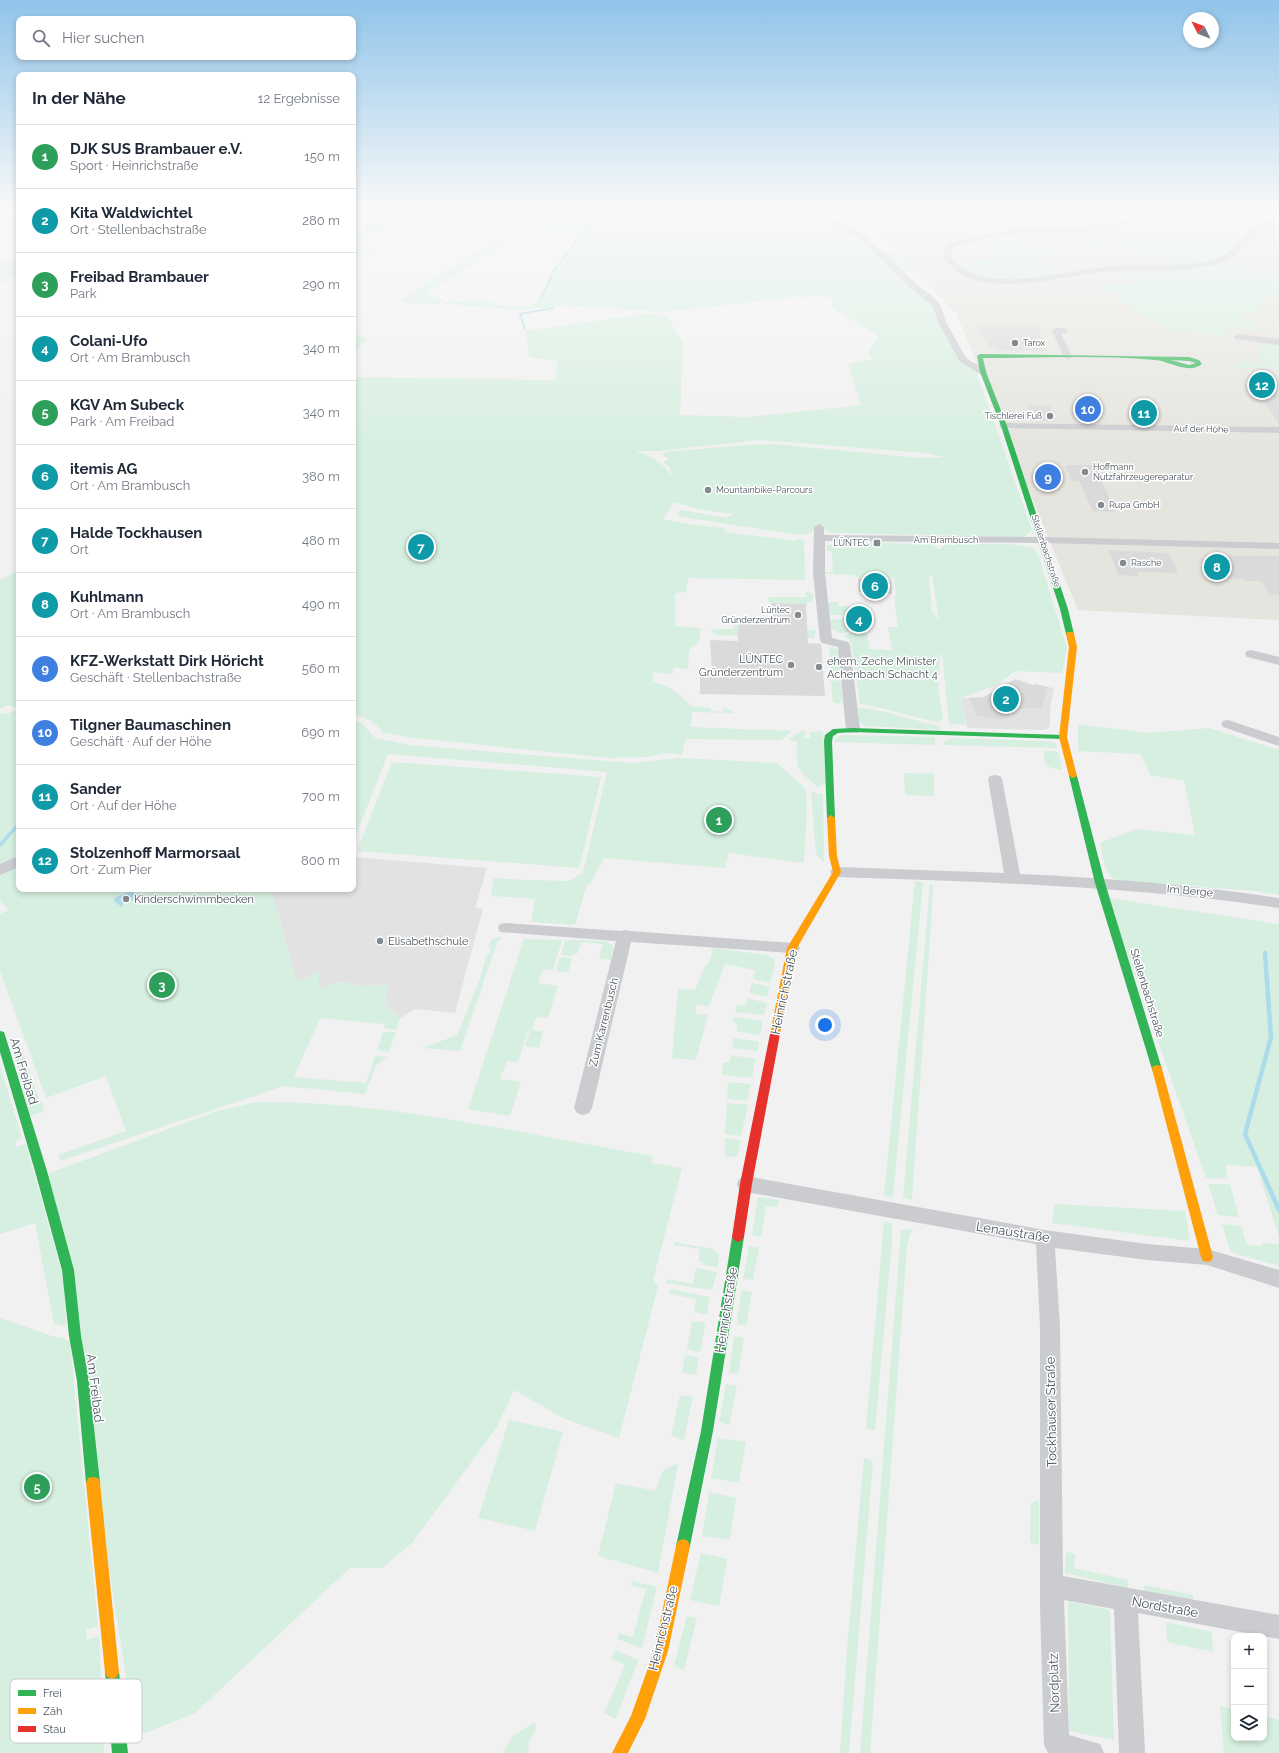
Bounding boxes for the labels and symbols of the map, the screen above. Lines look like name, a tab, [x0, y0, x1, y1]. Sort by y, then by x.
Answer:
north arrow	[1183, 12, 1219, 48]
marker: Tarox	[1010, 338, 1020, 348]
place label: Tarox	[1023, 338, 1046, 348]
pin: 12	[1249, 370, 1275, 400]
pin: 10	[1075, 394, 1101, 424]
pin: 11	[1131, 398, 1157, 428]
place label: Tischlerei Fuß	[984, 411, 1042, 421]
marker: Tischlerei Fuß	[1045, 411, 1055, 421]
street label: Auf der Höhe	[1173, 424, 1229, 434]
pin: 9	[1035, 462, 1061, 492]
place label: Hoffmann Nutzfahrzeugereparatur	[1093, 462, 1194, 482]
marker: Hoffmann Nutzfahrzeugereparatur	[1080, 467, 1090, 477]
marker: Mountainbike-Parcours	[703, 485, 713, 495]
place label: Mountainbike-Parcours	[716, 485, 813, 495]
marker: Rupa GmbH	[1096, 500, 1106, 510]
place label: Rupa GmbH	[1109, 500, 1160, 510]
street label: Stellenbachstraße	[1030, 514, 1063, 589]
pin: 7	[408, 532, 434, 562]
street label: Am Brambusch	[914, 535, 978, 545]
place label: LÜNTEC	[833, 537, 869, 548]
marker: LÜNTEC	[872, 538, 882, 548]
pin: 8	[1204, 552, 1230, 582]
marker: Rasche	[1118, 558, 1128, 568]
place label: Rasche	[1131, 558, 1162, 568]
pin: 6	[862, 571, 888, 601]
pin: 4	[846, 604, 872, 634]
place label: Lüntec Gründerzentrum	[721, 605, 790, 625]
marker: Lüntec Gründerzentrum	[793, 610, 803, 620]
place label: LÜNTEC Gründerzentrum	[699, 653, 783, 679]
place label: ehem. Zeche Minister Achenbach Schacht 4	[827, 655, 938, 681]
marker: LÜNTEC Gründerzentrum	[786, 660, 796, 670]
marker: ehem. Zeche Minister Achenbach Schacht 4	[814, 662, 824, 672]
pin: 2	[993, 684, 1019, 714]
pin: 1	[706, 805, 732, 835]
street label: Im Berge	[1166, 883, 1214, 900]
place label: Kinderschwimmbecken	[134, 893, 254, 906]
marker: Kinderschwimmbecken	[121, 894, 131, 904]
place label: Elisabethschule	[388, 935, 469, 948]
marker: Elisabethschule	[375, 936, 385, 946]
street label: Stellenbachstraße	[1127, 947, 1167, 1039]
street label: Heinrichstraße	[768, 948, 800, 1036]
pin: 3	[149, 970, 175, 1000]
street label: Zum Karrenbusch	[587, 976, 621, 1068]
your location	[815, 1015, 835, 1035]
street label: Am Freibad	[7, 1036, 41, 1106]
street label: Lenaustraße	[975, 1219, 1051, 1245]
street label: Heinrichstraße	[712, 1266, 740, 1354]
street label: Am Freibad	[83, 1353, 107, 1423]
street label: Tockhauser Straße	[1043, 1356, 1059, 1467]
pin: 5	[24, 1472, 50, 1502]
street label: Heinrichstraße	[645, 1584, 681, 1672]
street label: Nordstraße	[1131, 1594, 1200, 1620]
street label: Nordplatz	[1045, 1653, 1063, 1713]
legend	[10, 1679, 142, 1743]
text: Frei	[43, 1687, 62, 1700]
text: Zäh	[43, 1705, 62, 1718]
text: Stau	[43, 1723, 66, 1736]

